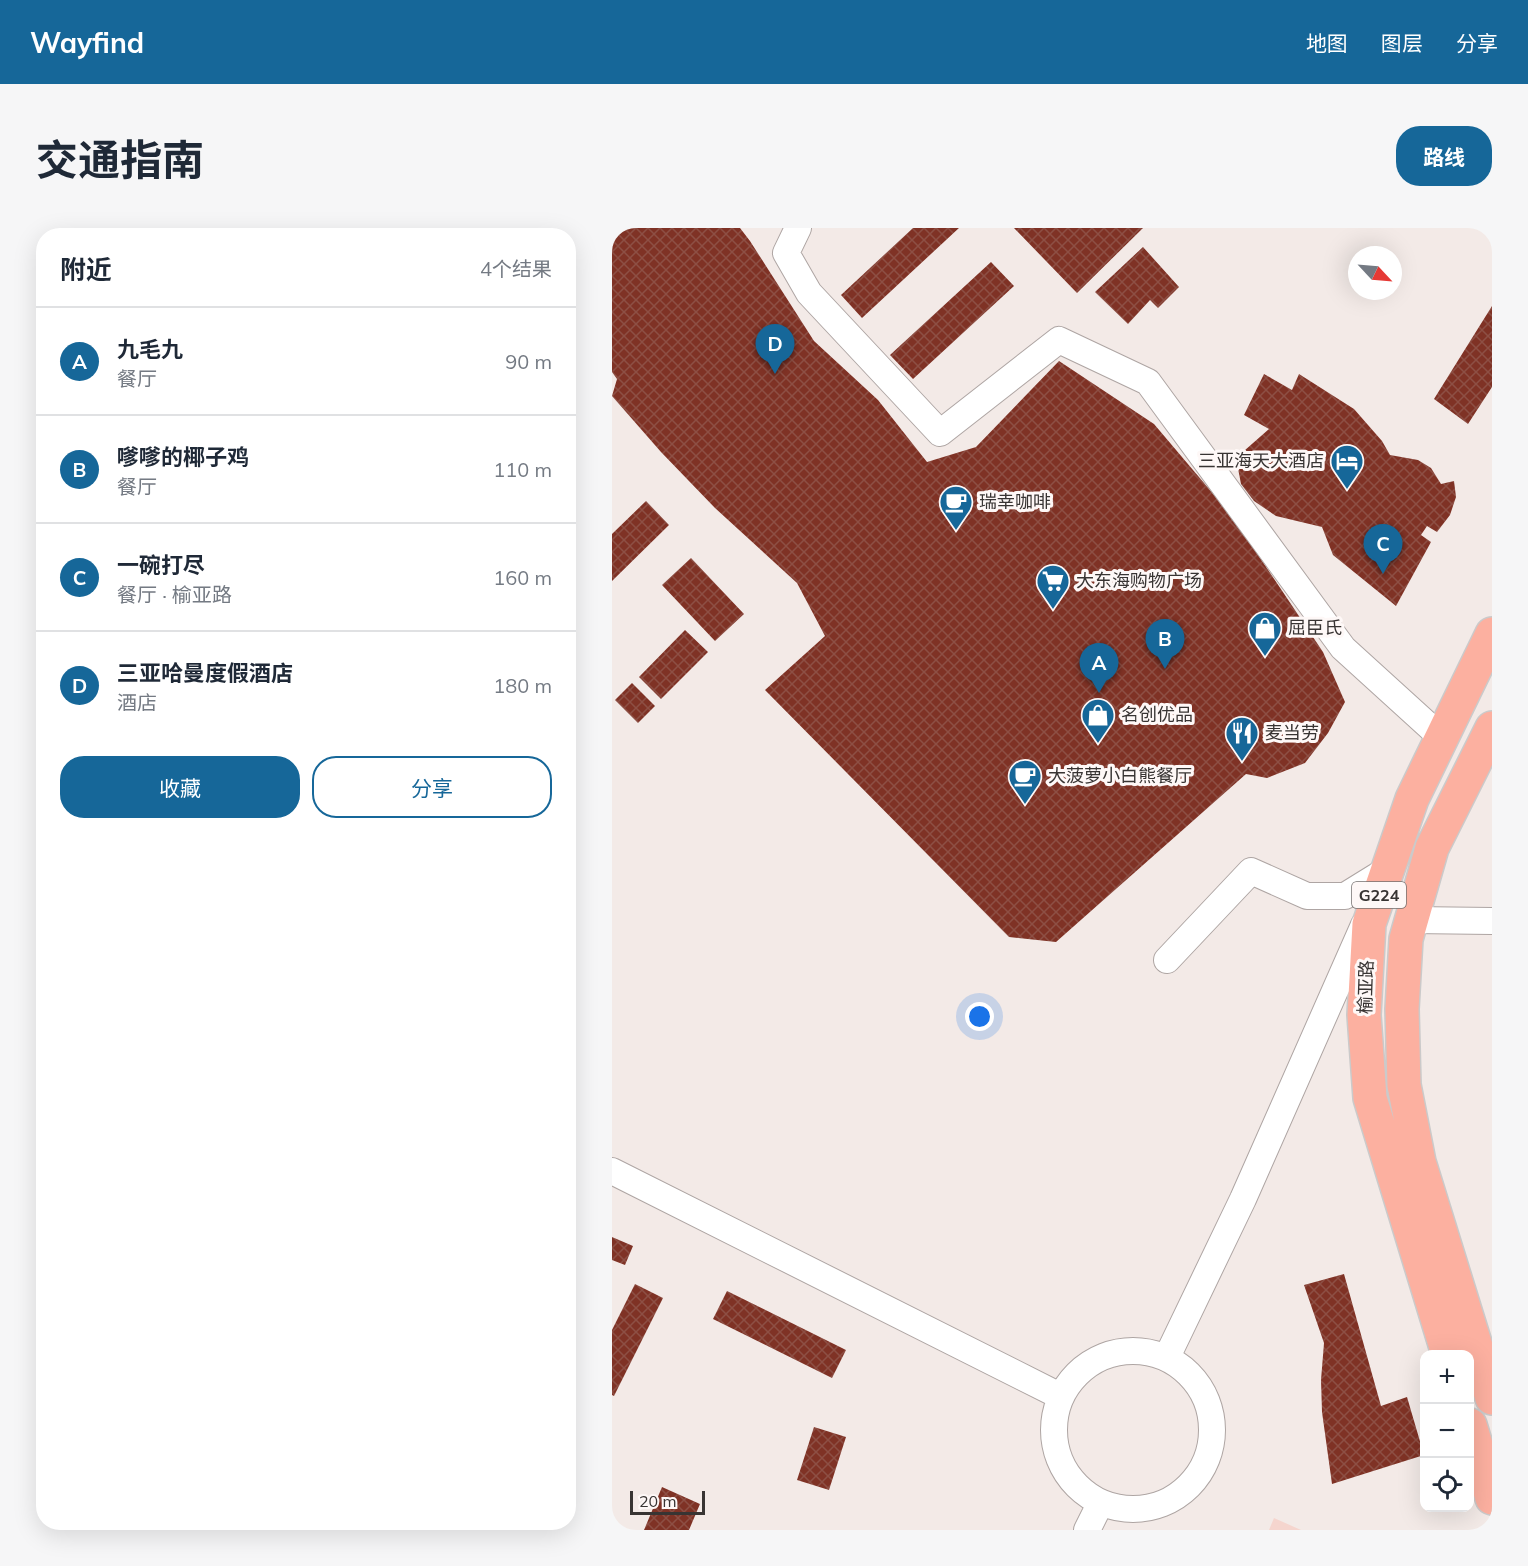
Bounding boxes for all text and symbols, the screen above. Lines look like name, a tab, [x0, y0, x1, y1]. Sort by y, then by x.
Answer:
text: Wayfind	[30, 25, 144, 60]
text: 地图	[1306, 30, 1348, 56]
text: 图层	[1381, 30, 1423, 56]
text: 分享	[1456, 30, 1498, 56]
button: 路线	[1396, 126, 1492, 186]
text: 交通指南	[36, 133, 204, 186]
north arrow	[1348, 246, 1402, 300]
text: 附近	[60, 253, 112, 286]
text: 4个结果	[480, 256, 552, 281]
pin: D	[756, 324, 794, 374]
text: 九毛九	[117, 335, 183, 363]
text: A	[72, 349, 87, 374]
text: 90 m	[505, 349, 552, 374]
text: 餐厅	[117, 366, 157, 391]
text: 嗲嗲的椰子鸡	[117, 443, 249, 471]
hotel icon: 三亚海天大酒店	[1329, 443, 1365, 490]
place label: 三亚海天大酒店	[1198, 449, 1324, 472]
text: B	[73, 457, 86, 482]
text: 110 m	[493, 457, 552, 482]
text: 餐厅	[117, 474, 157, 499]
cafe icon: 瑞幸咖啡	[938, 484, 974, 531]
place label: 瑞幸咖啡	[979, 490, 1051, 513]
pin: C	[1364, 524, 1402, 574]
text: 一碗打尽	[117, 551, 205, 579]
supermarket icon: 大东海购物广场	[1035, 563, 1071, 610]
text: C	[73, 565, 86, 590]
text: 160 m	[493, 565, 552, 590]
place label: 大东海购物广场	[1076, 569, 1202, 592]
text: 餐厅 · 榆亚路	[117, 582, 232, 607]
shop icon: 屈臣氏	[1247, 610, 1283, 657]
place label: 屈臣氏	[1288, 616, 1342, 639]
pin: B	[1146, 620, 1184, 669]
pin: A	[1080, 644, 1118, 693]
text: 三亚哈曼度假酒店	[117, 659, 293, 687]
text: D	[72, 673, 87, 698]
text: 180 m	[493, 673, 552, 698]
text: 酒店	[117, 690, 157, 715]
shop icon: 名创优品	[1080, 697, 1116, 744]
place label: 名创优品	[1121, 703, 1193, 726]
restaurant icon: 麦当劳	[1224, 715, 1260, 762]
place label: 麦当劳	[1265, 721, 1319, 744]
button: 收藏	[60, 756, 300, 818]
button: 分享	[312, 756, 552, 818]
cafe icon: 大菠萝小白熊餐厅	[1007, 758, 1043, 805]
place label: 大菠萝小白熊餐厅	[1048, 764, 1192, 787]
road number: G224	[1352, 882, 1406, 908]
street label: 榆亚路	[1353, 960, 1378, 1014]
your location	[965, 1002, 994, 1031]
map controls	[1420, 1350, 1474, 1512]
button: +	[1420, 1350, 1474, 1404]
button: −	[1420, 1404, 1474, 1458]
button: locate	[1420, 1458, 1474, 1512]
scale bar	[630, 1488, 705, 1516]
text: 20 m	[639, 1491, 676, 1511]

